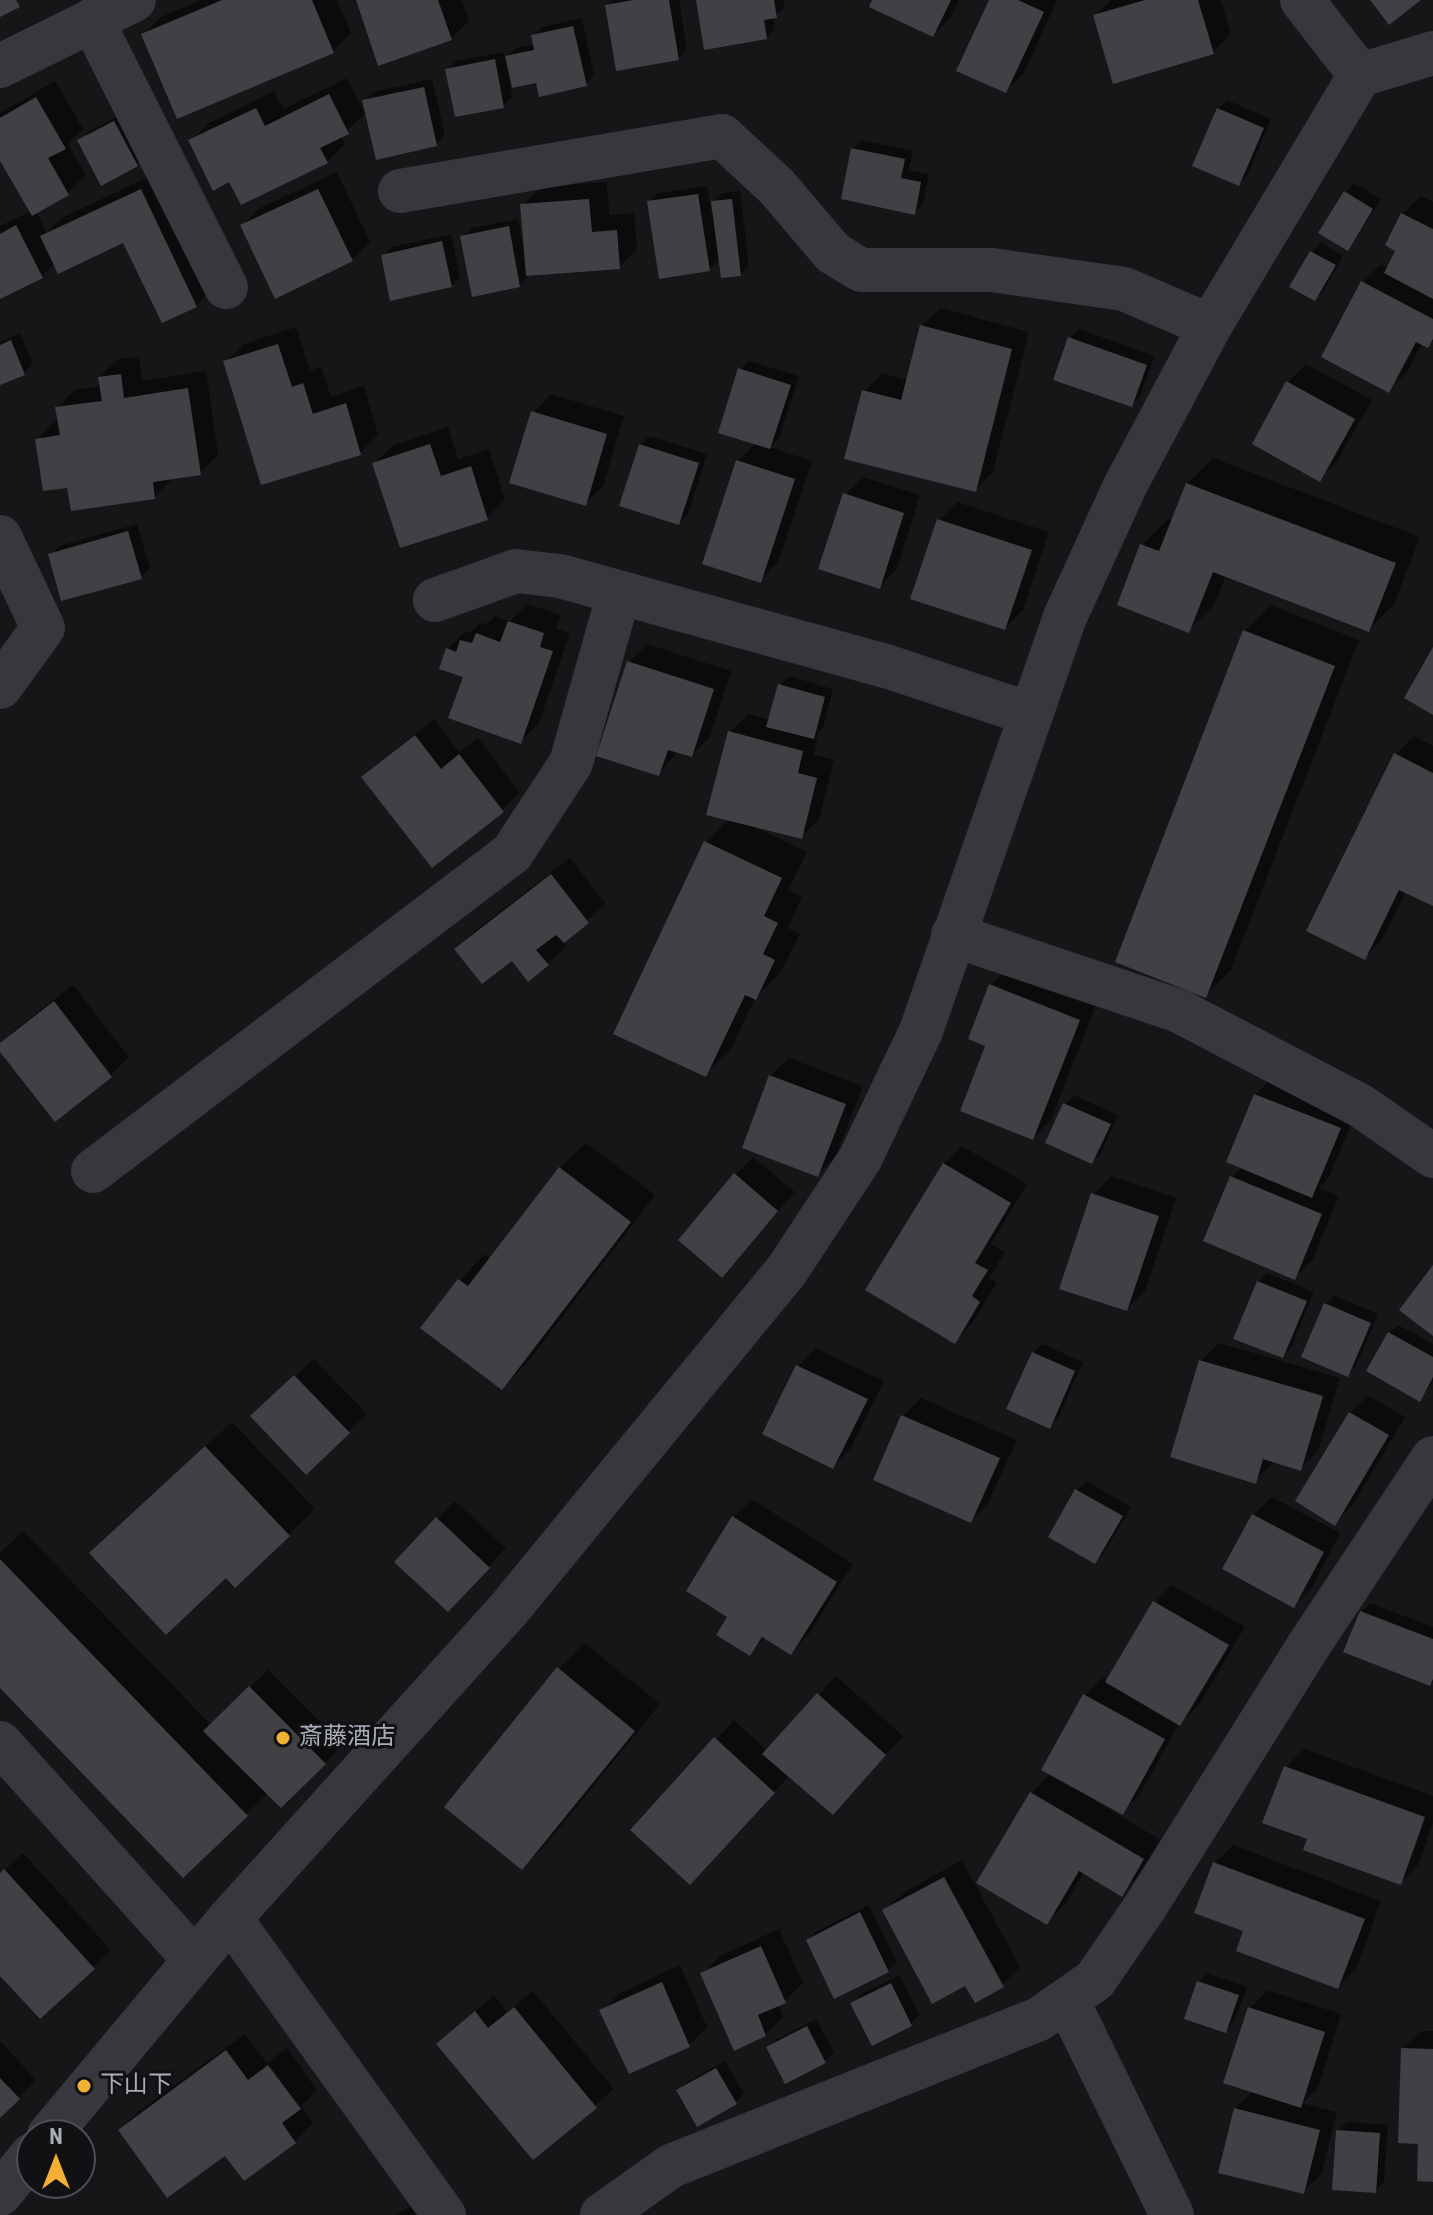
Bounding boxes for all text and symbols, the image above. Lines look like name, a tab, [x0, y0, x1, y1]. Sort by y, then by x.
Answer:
place label: 斎藤酒店	[299, 1724, 395, 1752]
marker: 斎藤酒店	[274, 1729, 292, 1747]
place label: 下山下	[100, 2072, 172, 2100]
marker: 下山下	[75, 2077, 93, 2095]
north arrow	[16, 2119, 96, 2199]
text: N	[49, 2124, 63, 2149]

